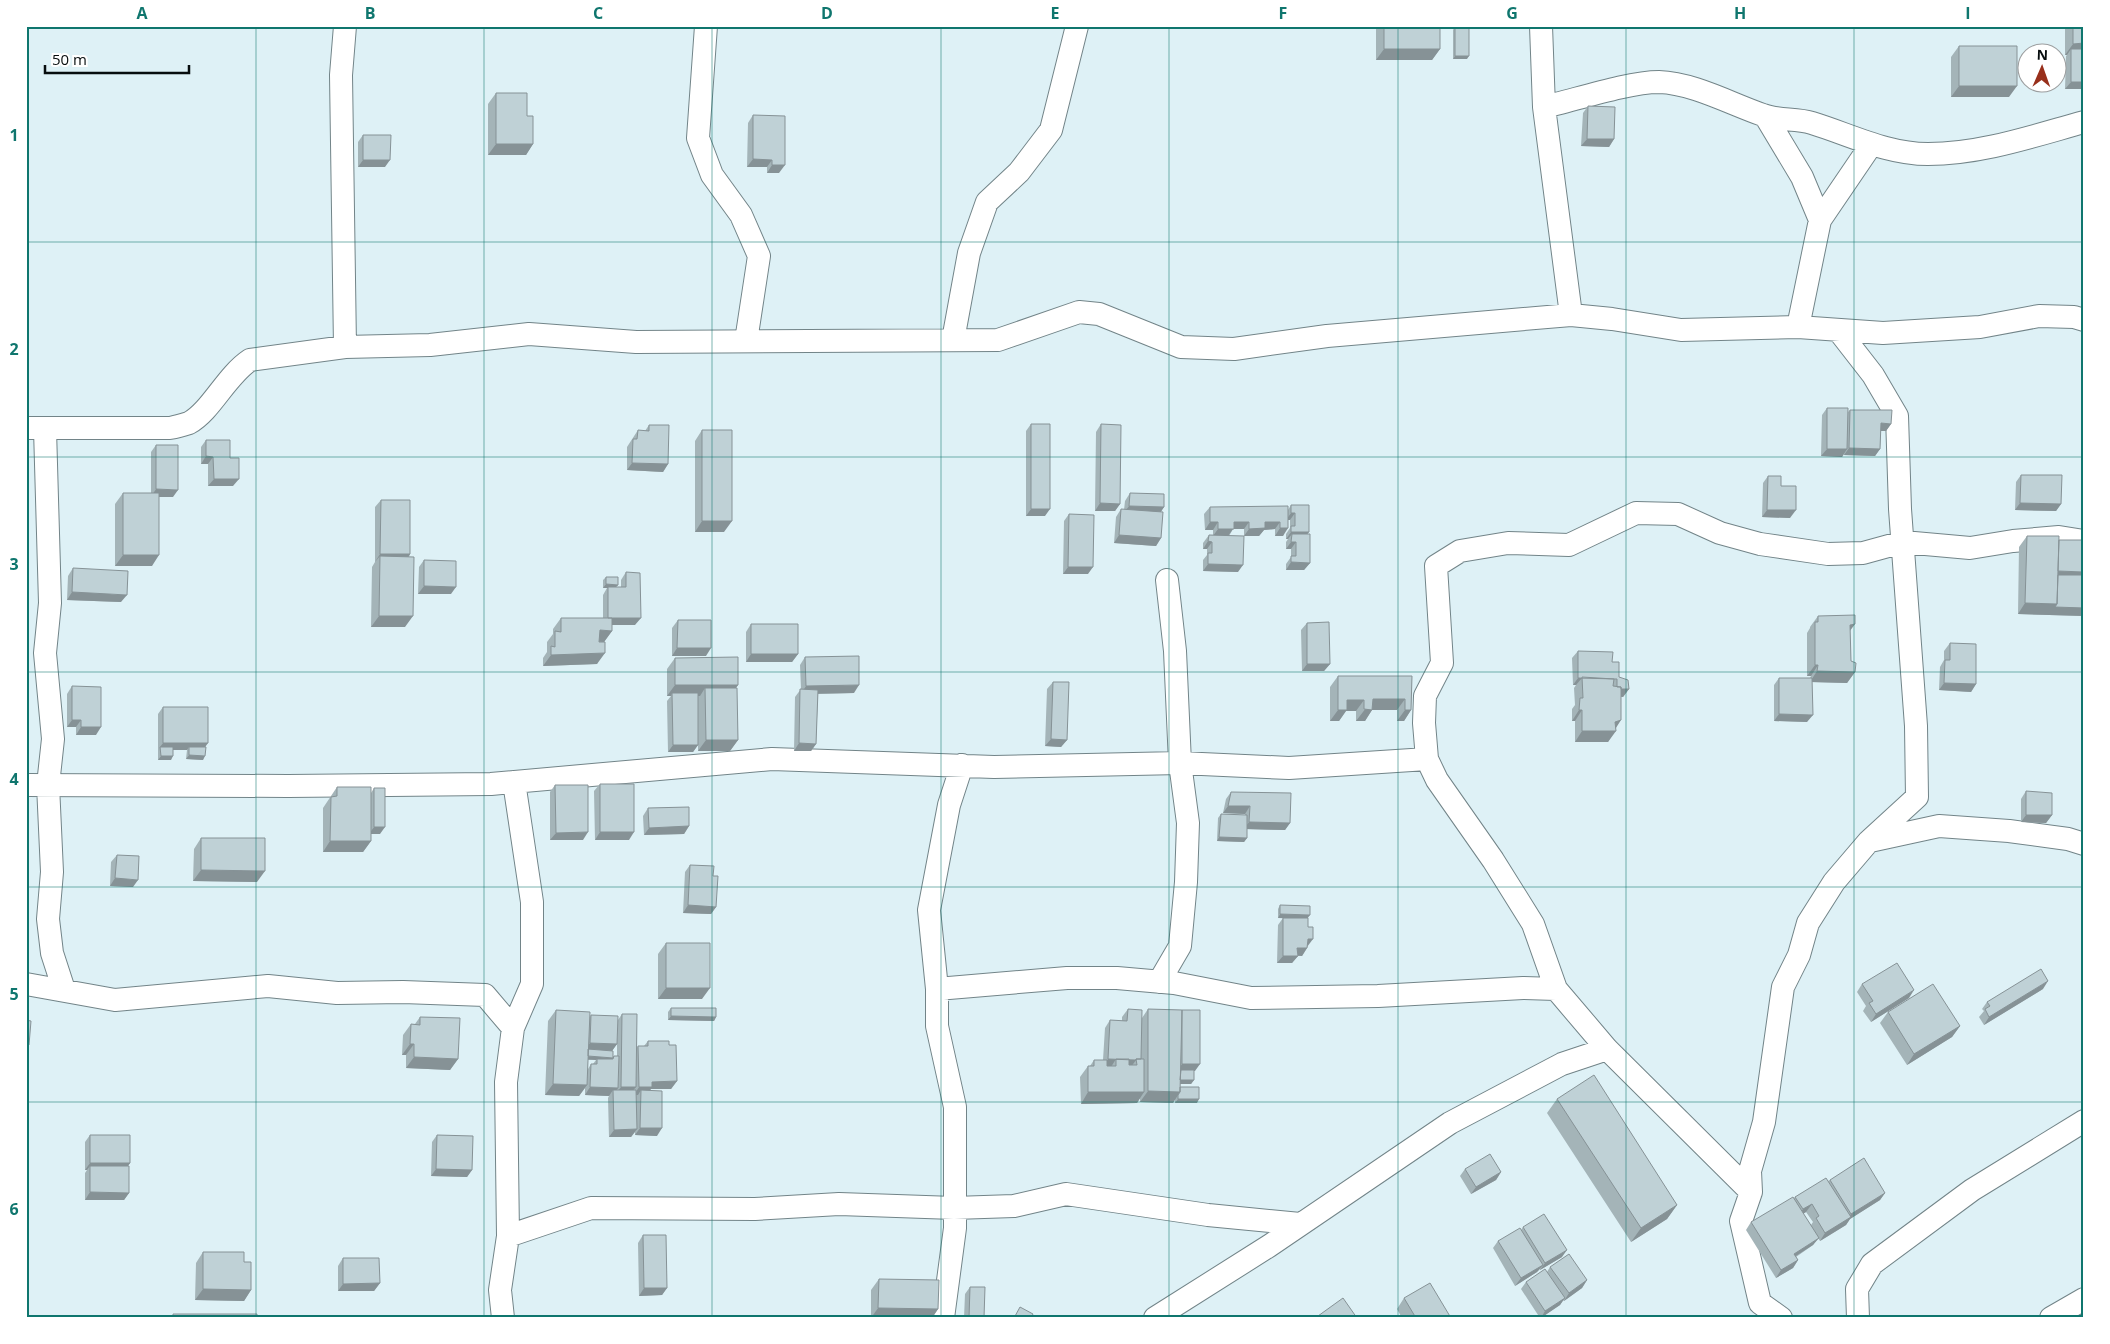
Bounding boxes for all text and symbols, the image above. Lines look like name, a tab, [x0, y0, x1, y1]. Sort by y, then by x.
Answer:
text: A	[136, 2, 148, 24]
text: B	[365, 2, 375, 24]
text: C	[593, 2, 603, 24]
text: D	[821, 2, 833, 24]
text: E	[1051, 2, 1060, 24]
text: F	[1279, 2, 1287, 24]
text: G	[1506, 2, 1518, 24]
text: H	[1734, 2, 1746, 24]
text: I	[1965, 2, 1971, 24]
scale bar	[45, 42, 189, 74]
north arrow	[2018, 42, 2068, 92]
text: N	[2036, 45, 2048, 64]
text: 50 m	[52, 49, 87, 69]
text: 1	[9, 124, 19, 146]
text: 2	[9, 338, 19, 360]
text: 3	[9, 553, 19, 575]
text: 4	[9, 768, 19, 790]
text: 5	[9, 983, 19, 1005]
text: 6	[9, 1198, 19, 1220]

